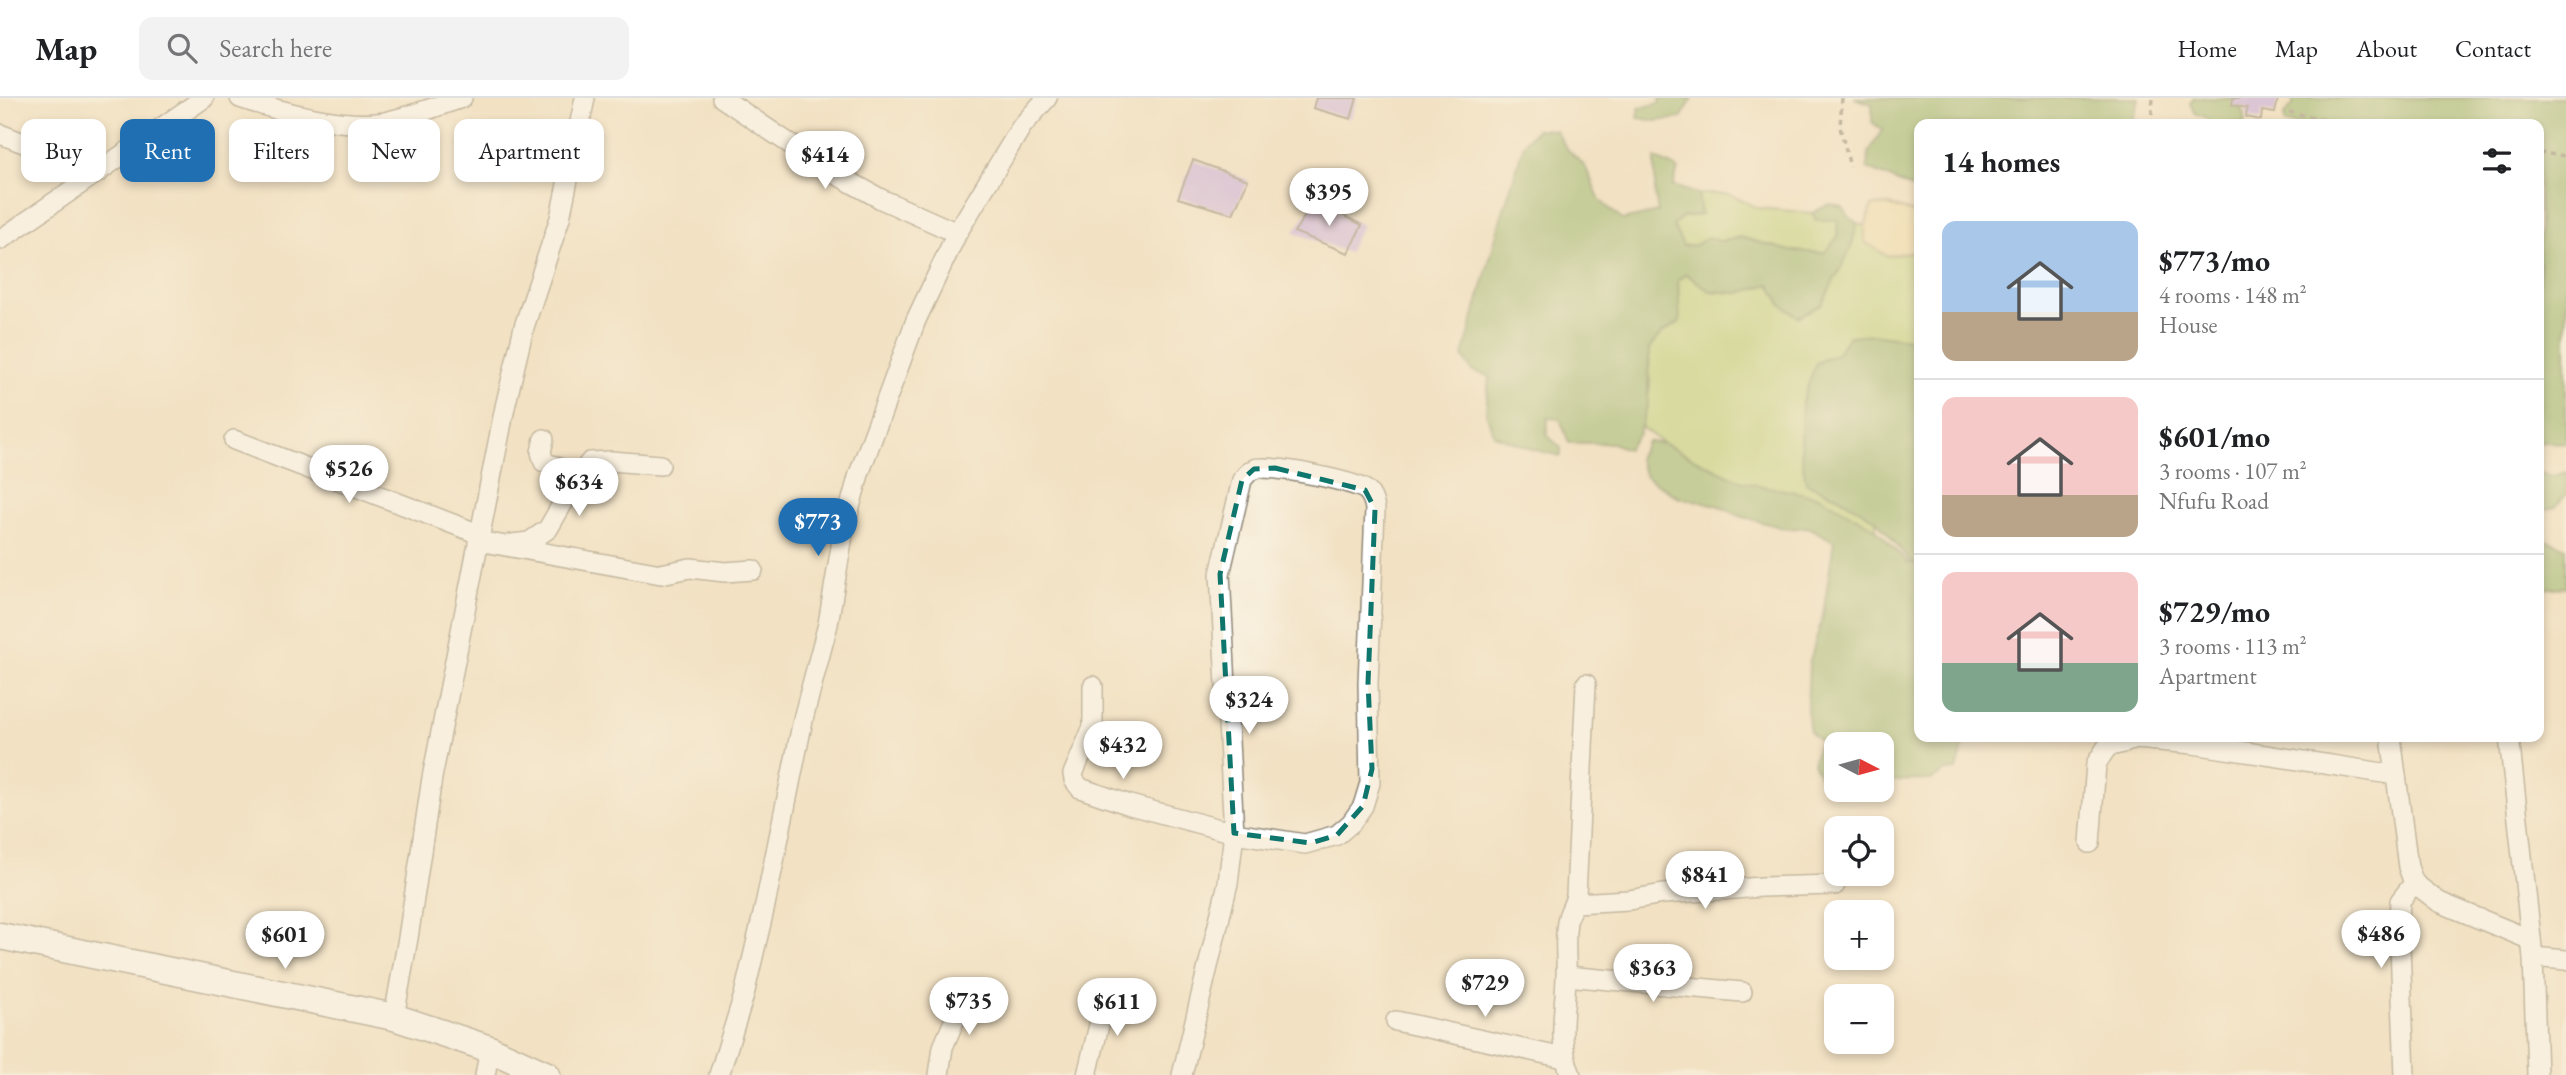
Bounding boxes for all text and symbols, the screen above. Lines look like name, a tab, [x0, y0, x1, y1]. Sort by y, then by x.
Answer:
search box	[139, 17, 629, 80]
text: Map	[35, 27, 97, 70]
icon: search	[163, 29, 201, 67]
text: Search here	[219, 31, 332, 65]
text: Home	[2177, 33, 2237, 64]
text: Map	[2275, 33, 2318, 64]
text: About	[2356, 33, 2417, 64]
text: Contact	[2455, 33, 2531, 64]
chip: Buy	[21, 119, 106, 182]
chip: Rent	[120, 119, 215, 182]
chip: Filters	[229, 119, 334, 182]
chip: New	[348, 119, 440, 182]
chip: Apartment	[454, 119, 604, 182]
pin: $414	[784, 132, 866, 191]
text: $414	[801, 139, 849, 169]
text: 14 homes	[1942, 142, 2060, 181]
icon: filters	[2478, 142, 2516, 180]
pin: $395	[1288, 169, 1370, 228]
text: $395	[1305, 176, 1353, 206]
text: $773/mo	[2159, 241, 2270, 280]
icon: home	[1998, 249, 2082, 333]
text: 4 rooms · 148 m²	[2159, 280, 2307, 310]
text: House	[2159, 310, 2218, 340]
text: $601/mo	[2159, 417, 2270, 456]
icon: home	[1998, 425, 2082, 509]
pin: $526	[308, 446, 390, 505]
text: $526	[325, 453, 373, 483]
text: 3 rooms · 107 m²	[2159, 456, 2307, 486]
pin: $634	[538, 458, 620, 518]
text: $634	[555, 466, 603, 496]
text: Nfufu Road	[2159, 486, 2269, 516]
pin: $773	[777, 498, 859, 558]
text: $773	[794, 506, 842, 536]
text: $729/mo	[2159, 592, 2270, 631]
icon: home	[1998, 600, 2082, 684]
text: 3 rooms · 113 m²	[2159, 631, 2307, 661]
text: Apartment	[2159, 661, 2257, 691]
pin: $324	[1208, 676, 1290, 736]
text: $324	[1225, 684, 1273, 714]
pin: $432	[1082, 722, 1164, 781]
text: $432	[1099, 729, 1147, 759]
north arrow	[1824, 732, 1894, 802]
map controls	[1824, 732, 1894, 1054]
button: locate	[1824, 816, 1894, 886]
pin: $841	[1664, 852, 1746, 911]
text: $841	[1681, 859, 1729, 889]
button: +	[1824, 900, 1894, 970]
pin: $486	[2340, 910, 2422, 970]
pin: $601	[244, 912, 326, 971]
text: $486	[2357, 918, 2405, 948]
text: $601	[261, 919, 309, 949]
pin: $363	[1612, 944, 1694, 1004]
text: $363	[1629, 952, 1677, 982]
pin: $729	[1444, 960, 1526, 1019]
text: $729	[1461, 967, 1509, 997]
pin: $735	[928, 978, 1010, 1037]
pin: $611	[1076, 978, 1158, 1038]
button: −	[1824, 984, 1894, 1054]
text: $735	[945, 985, 993, 1015]
text: $611	[1093, 986, 1141, 1016]

